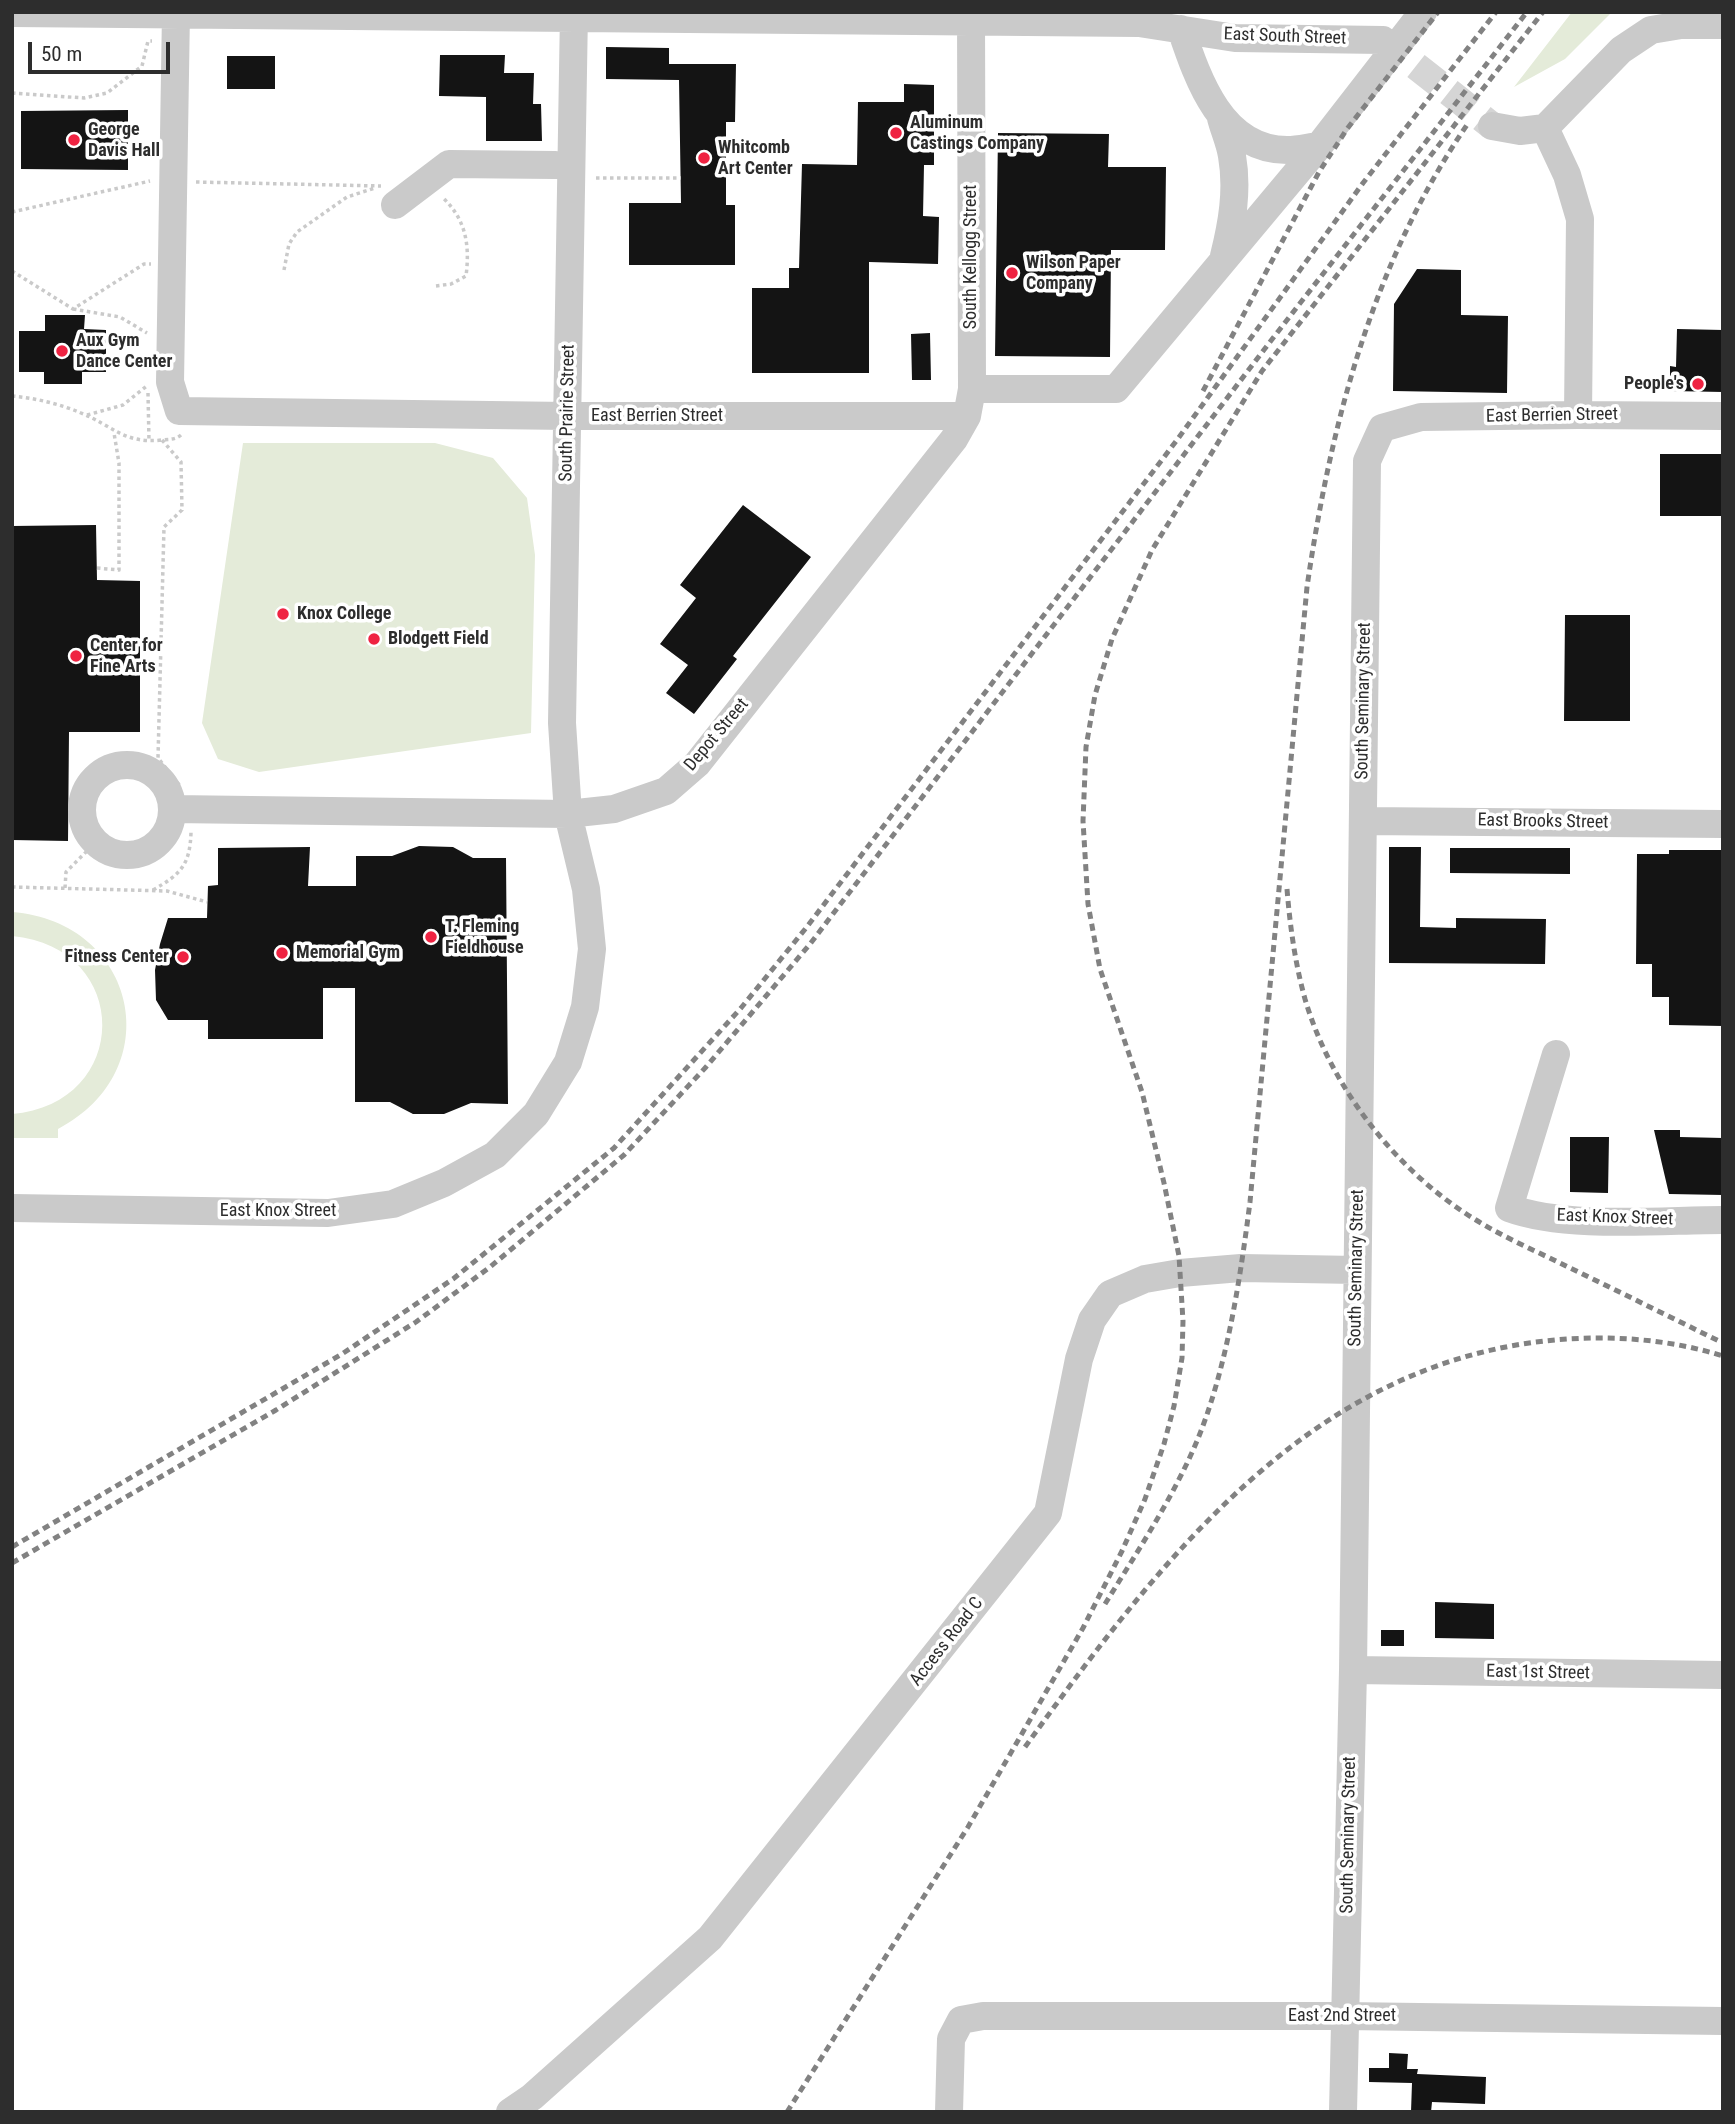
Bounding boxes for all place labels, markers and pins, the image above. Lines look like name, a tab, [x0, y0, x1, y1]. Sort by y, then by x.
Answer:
place label: Aluminum Castings Company	[910, 112, 1044, 154]
place label: George Davis Hall	[88, 119, 160, 162]
marker: Aluminum Castings Company	[888, 125, 904, 141]
marker: George Davis Hall	[66, 132, 82, 148]
place label: Whitcomb Art Center	[718, 137, 793, 180]
marker: Whitcomb Art Center	[696, 150, 712, 166]
place label: Wilson Paper Company	[1026, 252, 1121, 294]
marker: Wilson Paper Company	[1004, 265, 1020, 281]
place label: Aux Gym Dance Center	[76, 330, 172, 372]
marker: Aux Gym Dance Center	[54, 343, 70, 359]
place label: People's	[1624, 373, 1684, 395]
marker: People's	[1690, 376, 1706, 392]
place label: Knox College	[297, 603, 391, 625]
marker: Knox College	[275, 606, 291, 622]
place label: Blodgett Field	[388, 628, 489, 650]
marker: Blodgett Field	[366, 631, 382, 647]
place label: Center for Fine Arts	[90, 635, 163, 678]
marker: Center for Fine Arts	[68, 648, 84, 664]
place label: T. Fleming Fieldhouse	[445, 916, 524, 958]
marker: T. Fleming Fieldhouse	[423, 929, 439, 945]
place label: Memorial Gym	[296, 942, 400, 964]
marker: Memorial Gym	[274, 945, 290, 961]
place label: Fitness Center	[65, 946, 169, 968]
marker: Fitness Center	[175, 949, 191, 965]

